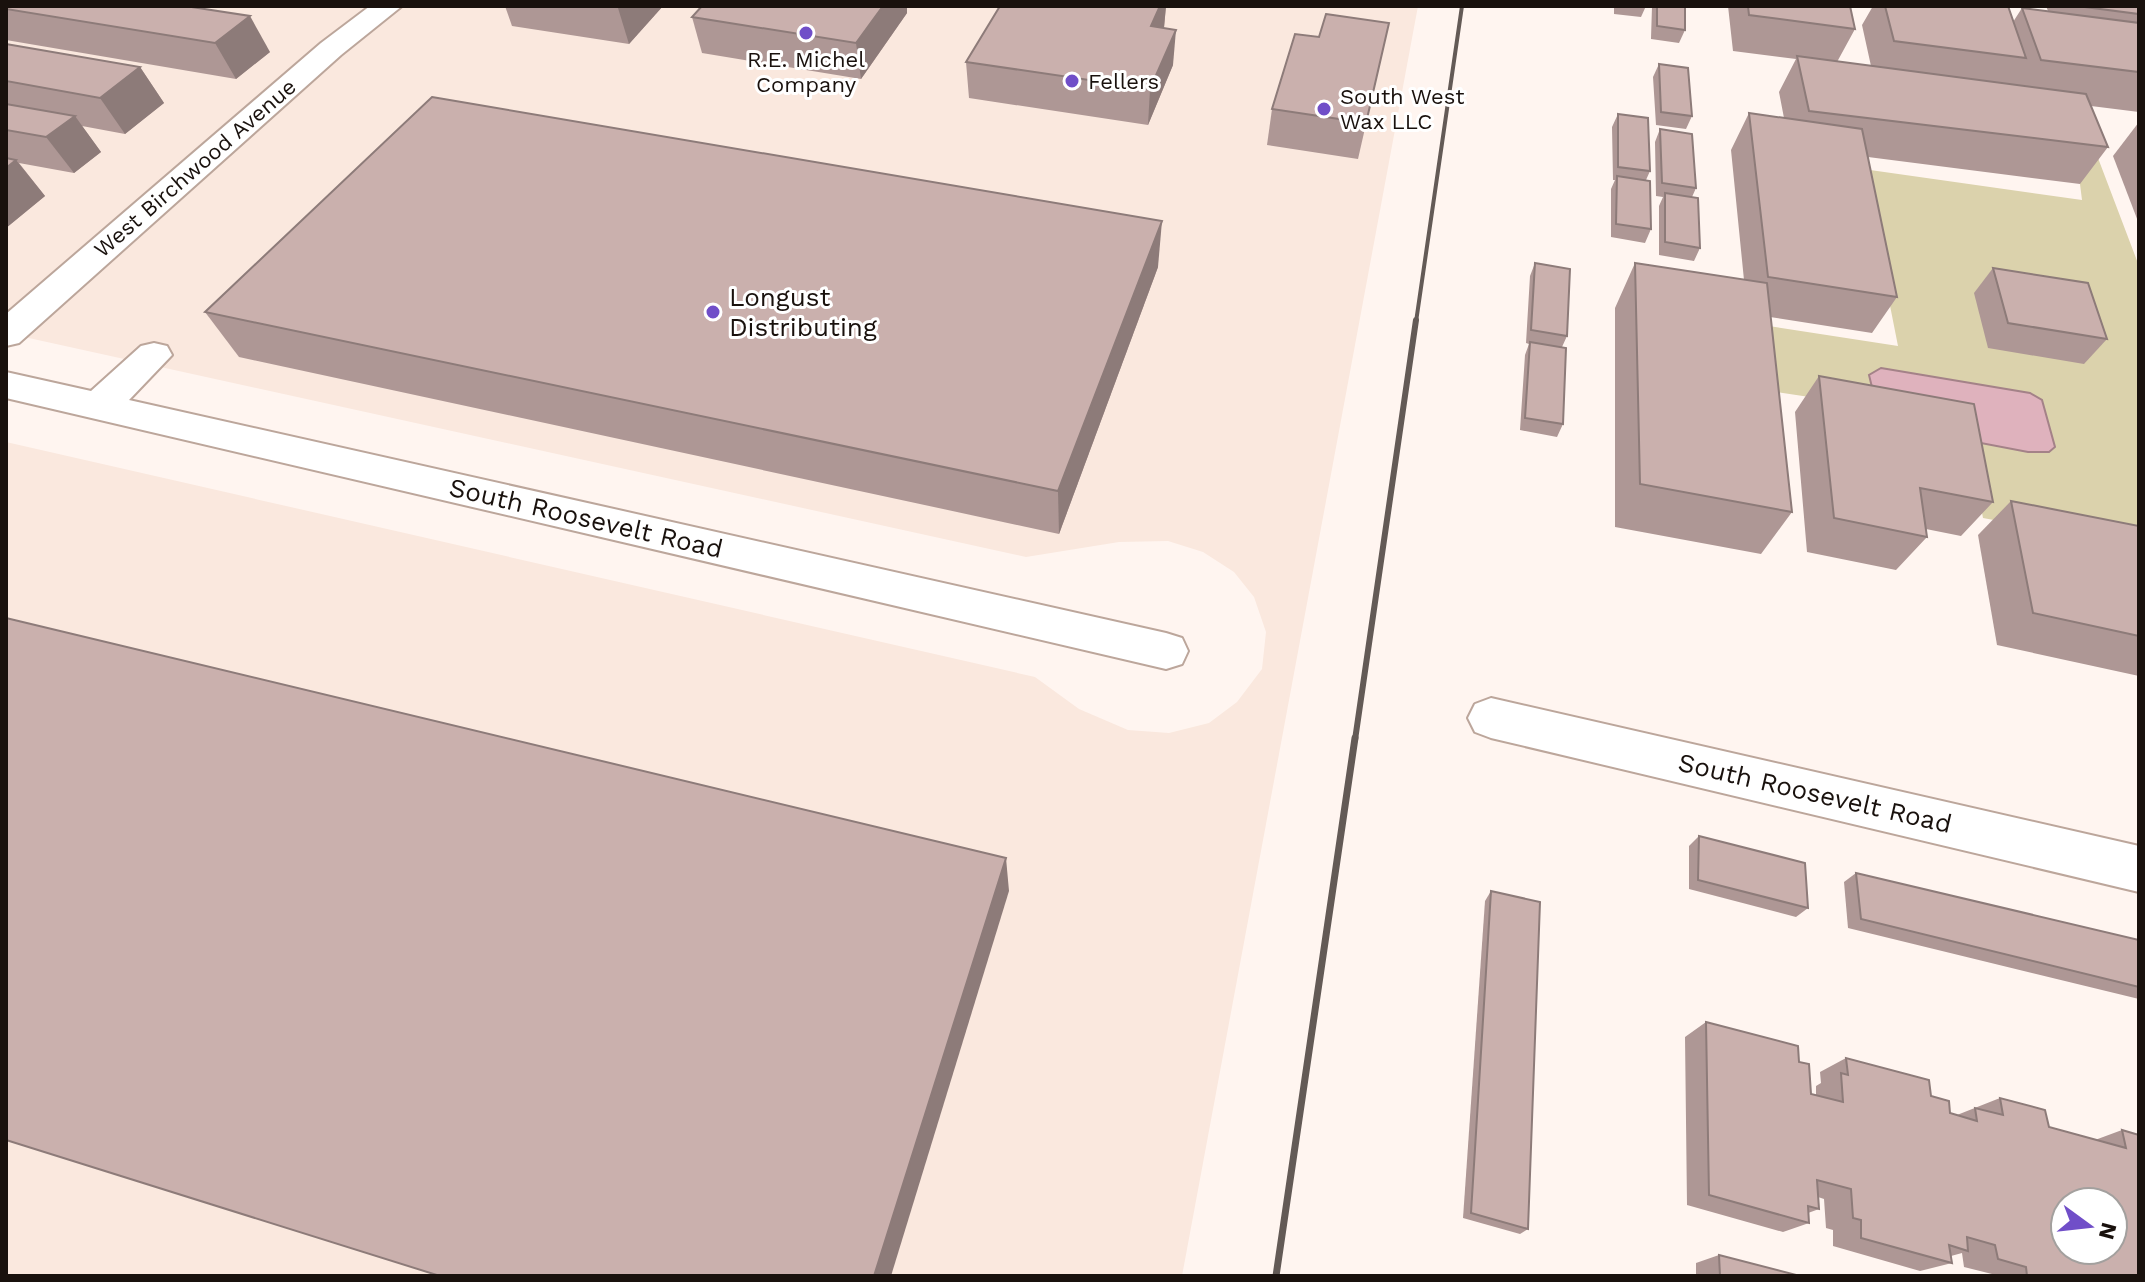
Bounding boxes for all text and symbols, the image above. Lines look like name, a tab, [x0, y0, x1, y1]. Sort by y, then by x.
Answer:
marker: R.E. Michel Company	[797, 24, 815, 42]
place label: R.E. Michel Company	[747, 47, 865, 97]
place label: Fellers	[1088, 69, 1159, 94]
marker: Fellers	[1063, 72, 1081, 90]
street label: West Birchwood Avenue	[89, 74, 301, 262]
place label: South West Wax LLC	[1340, 84, 1465, 134]
marker: South West Wax LLC	[1315, 100, 1333, 118]
place label: Longust Distributing	[729, 282, 877, 342]
marker: Longust Distributing	[704, 303, 722, 321]
street label: South Roosevelt Road	[446, 472, 726, 564]
street label: South Roosevelt Road	[1675, 747, 1955, 839]
north arrow	[2049, 1186, 2129, 1266]
text: N	[2094, 1220, 2122, 1242]

